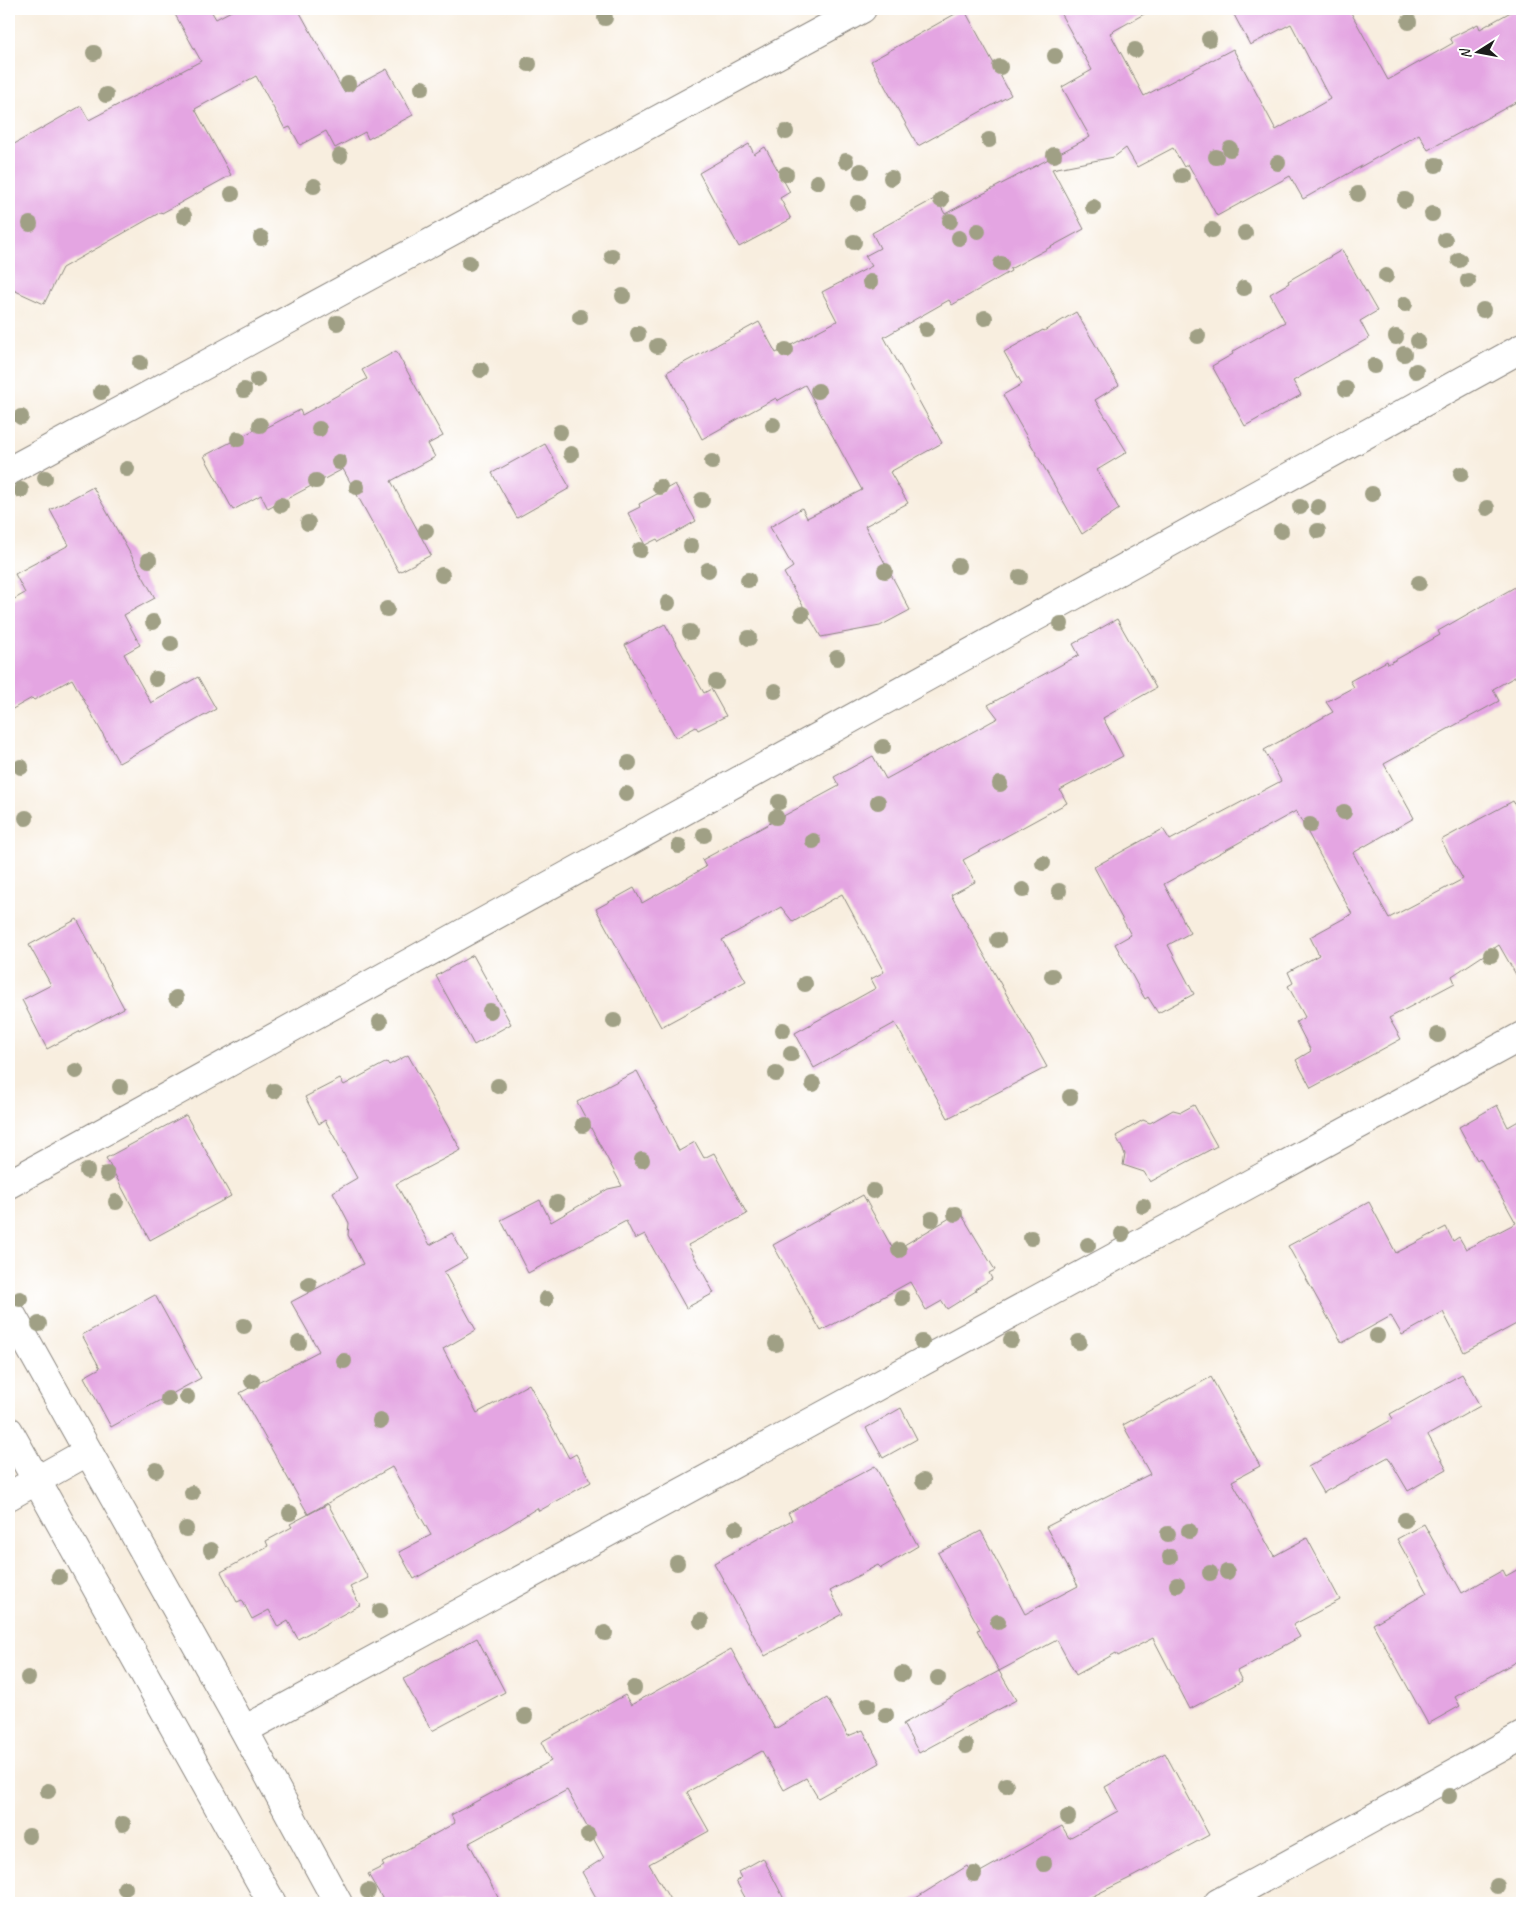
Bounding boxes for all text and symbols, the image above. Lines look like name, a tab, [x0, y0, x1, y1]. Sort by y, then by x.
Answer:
north arrow	[1454, 28, 1504, 78]
text: N	[1456, 46, 1475, 60]

